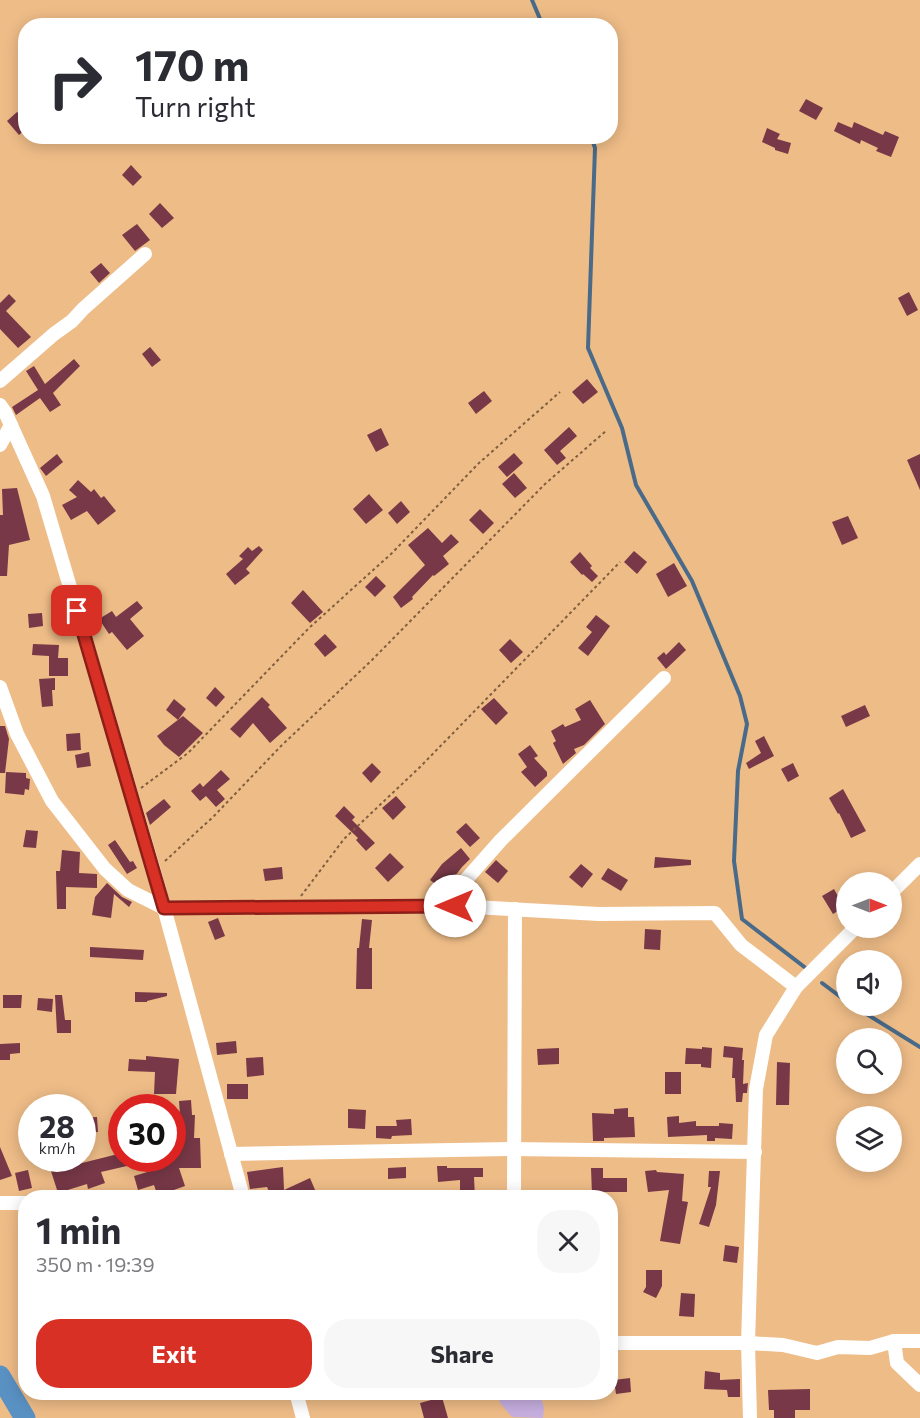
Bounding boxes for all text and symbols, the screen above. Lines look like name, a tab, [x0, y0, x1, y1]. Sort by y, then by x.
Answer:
text: 170 m	[135, 38, 249, 90]
icon: right	[36, 42, 114, 120]
text: Turn right	[135, 90, 255, 123]
pin	[51, 585, 102, 636]
icon: arrive	[60, 594, 93, 627]
north arrow	[836, 872, 902, 938]
map controls	[836, 872, 902, 1172]
position arrow	[423, 874, 487, 938]
button: sound	[836, 950, 902, 1016]
button: search	[836, 1028, 902, 1094]
speed limit sign: 30	[108, 1094, 186, 1172]
button: layers	[836, 1106, 902, 1172]
text: 28	[39, 1107, 75, 1144]
text: km/h	[39, 1139, 75, 1157]
text: 1 min	[36, 1207, 121, 1251]
button: close	[537, 1210, 600, 1273]
text: 350 m · 19:39	[36, 1252, 155, 1276]
button: Exit	[36, 1319, 312, 1388]
button: Share	[324, 1319, 600, 1388]

